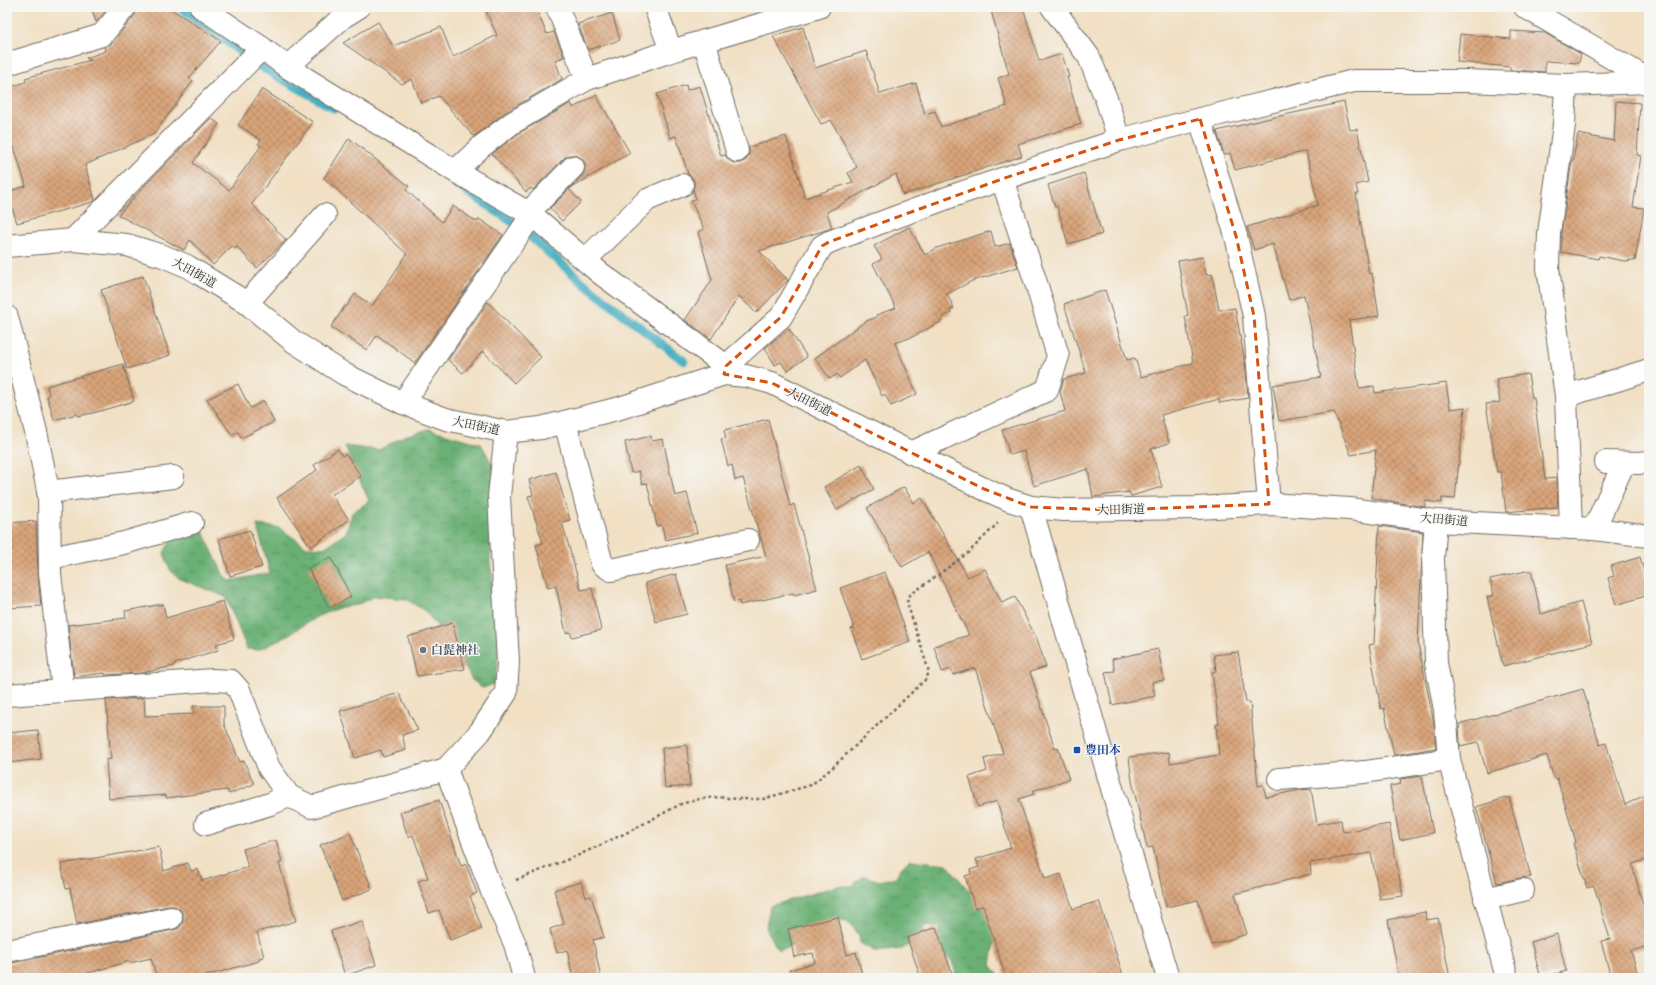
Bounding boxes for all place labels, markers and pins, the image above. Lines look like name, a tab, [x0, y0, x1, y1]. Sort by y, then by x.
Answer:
place label: 白髭神社	[431, 643, 479, 658]
marker: 白髭神社	[418, 645, 428, 655]
place label: 豊田本	[1085, 743, 1121, 758]
marker: 豊田本	[1072, 745, 1082, 755]

